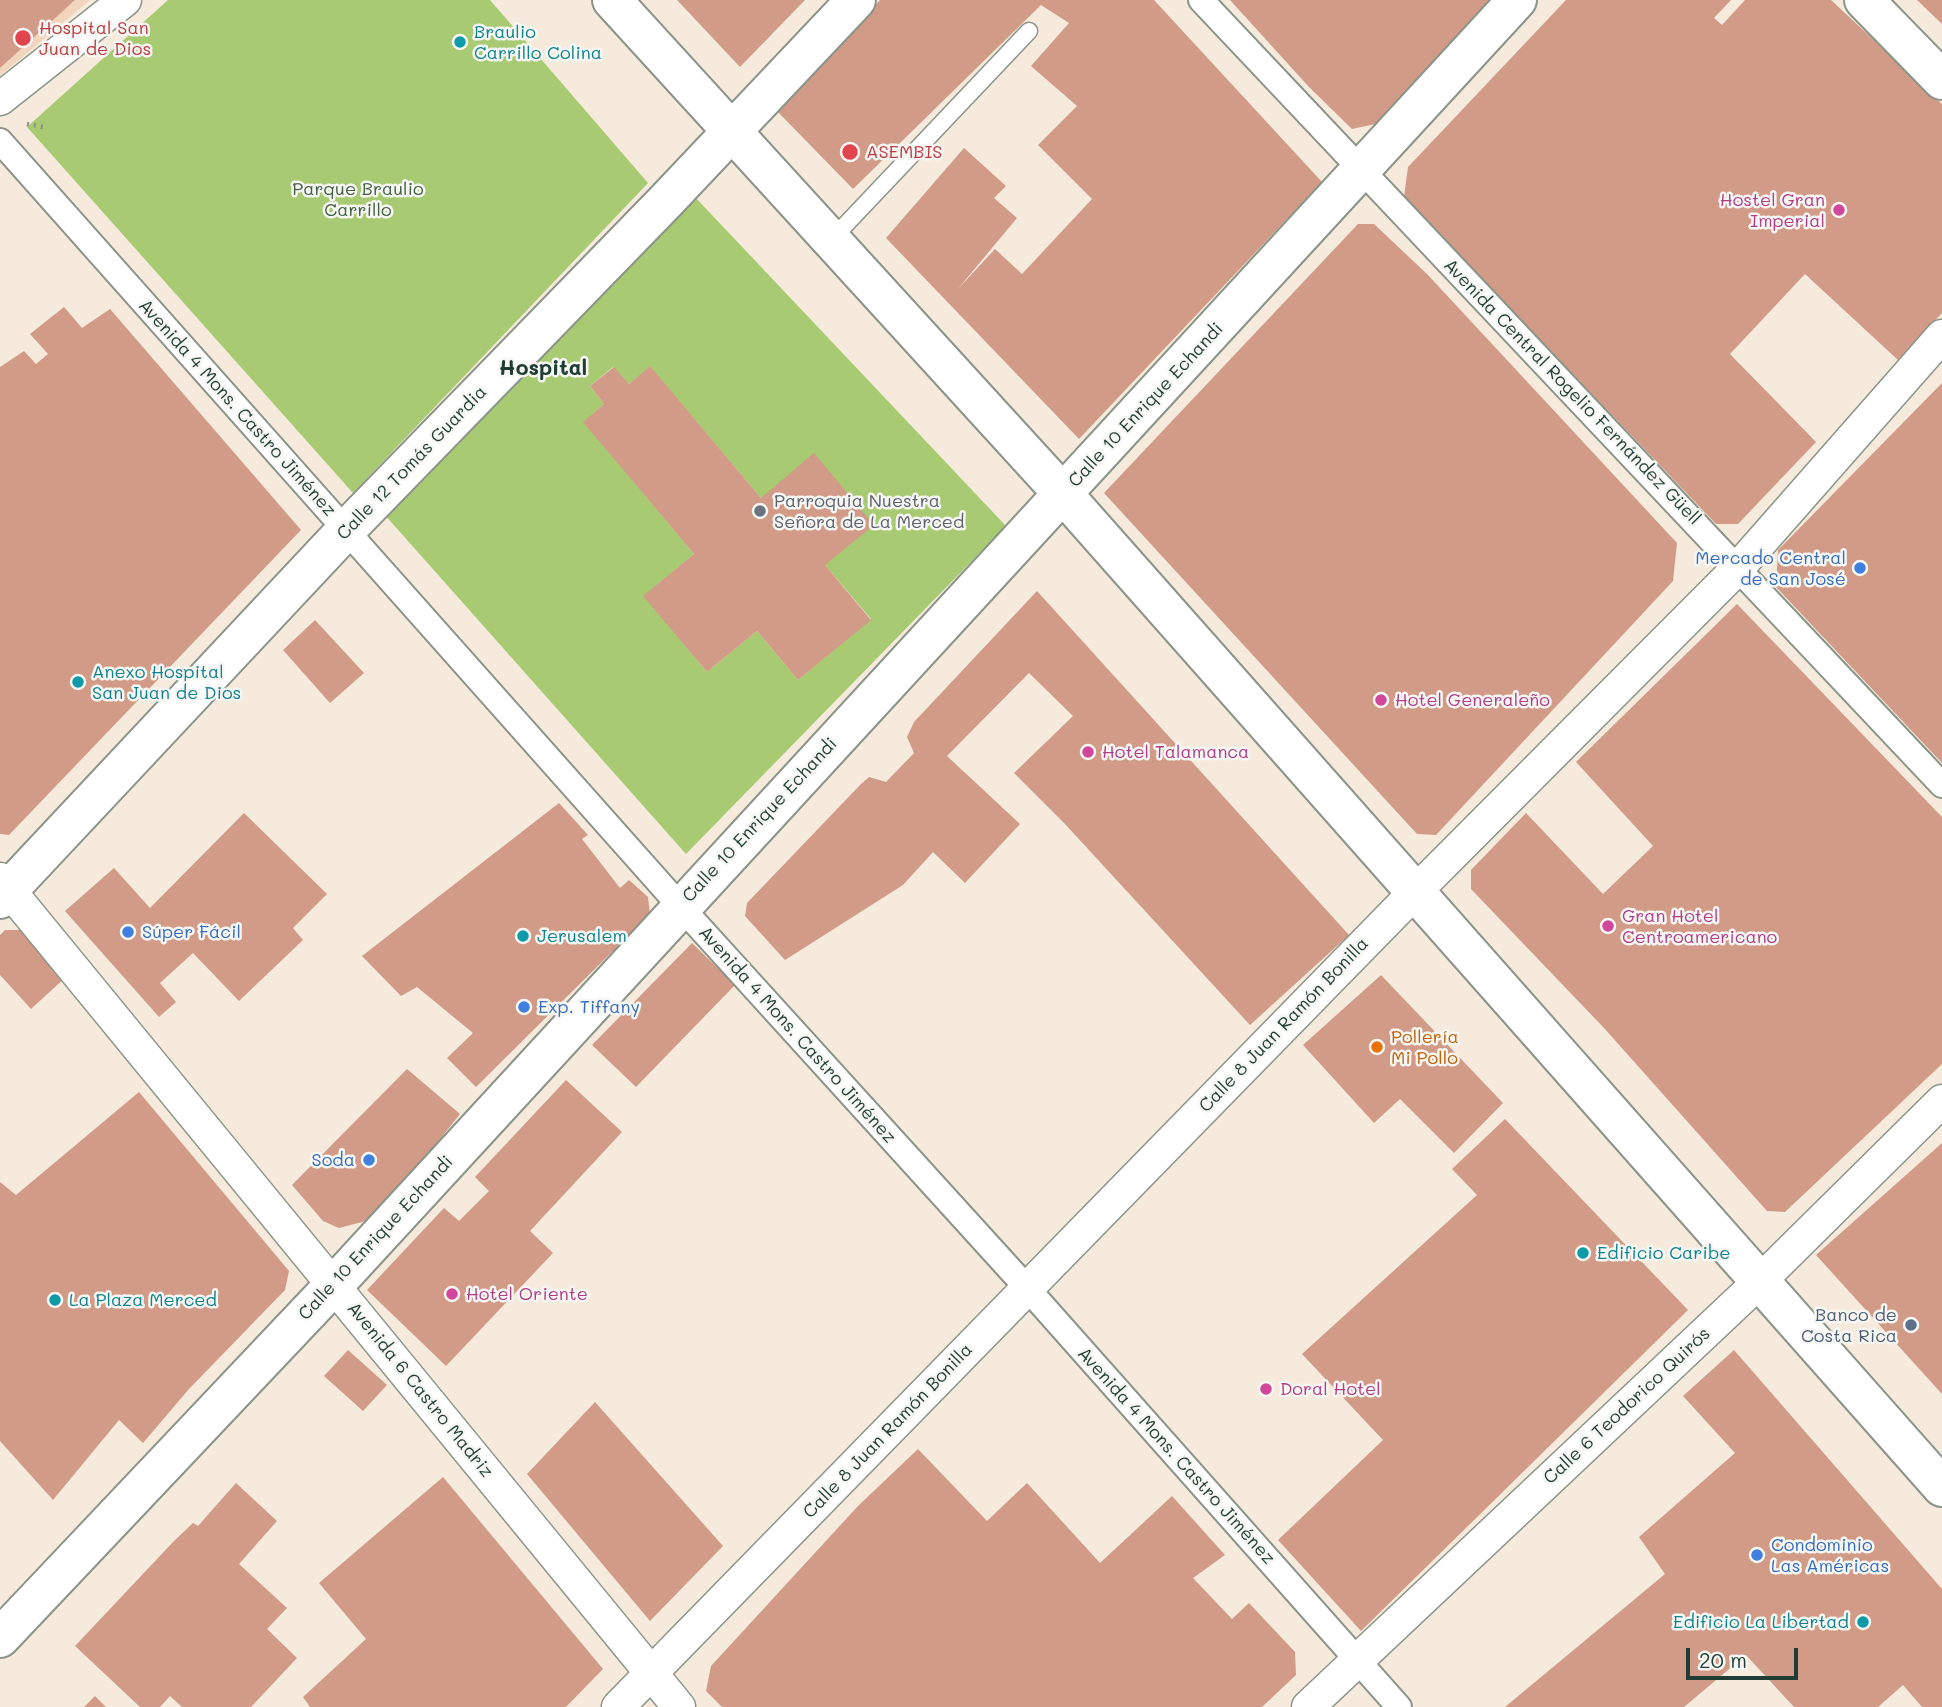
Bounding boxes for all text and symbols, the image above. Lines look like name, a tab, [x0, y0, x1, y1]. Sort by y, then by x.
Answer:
place label: Hospital San Juan de Dios	[39, 17, 151, 60]
place label: Braulio Carrillo Colina	[474, 21, 602, 64]
marker: Hospital San Juan de Dios	[13, 28, 33, 48]
marker: Braulio Carrillo Colina	[452, 34, 468, 50]
place label: ASEMBIS	[866, 141, 942, 163]
marker: ASEMBIS	[840, 142, 860, 162]
park label: Parque Braulio Carrillo	[292, 178, 424, 220]
place label: Hostel Gran Imperial	[1720, 189, 1825, 232]
marker: Hostel Gran Imperial	[1831, 202, 1847, 218]
street label: Avenida Central Rogelio Fernández Güell	[1439, 255, 1705, 529]
street label: Avenida 4 Mons. Castro Jiménez	[134, 295, 340, 521]
street label: Calle 10 Enrique Echandi	[1064, 318, 1228, 492]
district label: Hospital	[499, 356, 587, 382]
street label: Calle 12 Tomás Guardia	[333, 381, 491, 545]
place label: Parroquia Nuestra Señora de La Merced	[774, 490, 964, 532]
marker: Parroquia Nuestra Señora de La Merced	[752, 503, 768, 519]
place label: Mercado Central de San José	[1695, 547, 1846, 590]
marker: Mercado Central de San José	[1852, 560, 1868, 576]
place label: Anexo Hospital San Juan de Dios	[92, 661, 241, 704]
marker: Anexo Hospital San Juan de Dios	[70, 674, 86, 690]
place label: Hotel Generaleño	[1395, 689, 1550, 711]
marker: Hotel Generaleño	[1373, 692, 1389, 708]
street label: Calle 10 Enrique Echandi	[678, 733, 842, 907]
place label: Hotel Talamanca	[1102, 741, 1249, 763]
marker: Hotel Talamanca	[1080, 744, 1096, 760]
place label: Gran Hotel Centroamericano	[1622, 905, 1777, 948]
marker: Gran Hotel Centroamericano	[1600, 918, 1616, 934]
place label: Súper Fácil	[142, 921, 241, 943]
street label: Avenida 4 Mons. Castro Jiménez	[694, 922, 900, 1148]
marker: Súper Fácil	[120, 924, 136, 940]
place label: Jerusalem	[537, 925, 627, 947]
marker: Jerusalem	[515, 928, 531, 944]
street label: Calle 8 Juan Ramón Bonilla	[1195, 933, 1373, 1117]
place label: Exp. Tiffany	[538, 996, 640, 1018]
marker: Exp. Tiffany	[516, 999, 532, 1015]
place label: Pollería Mi Pollo	[1391, 1026, 1459, 1068]
marker: Pollería Mi Pollo	[1369, 1039, 1385, 1055]
place label: Soda	[312, 1149, 355, 1171]
street label: Calle 10 Enrique Echandi	[294, 1151, 458, 1325]
marker: Soda	[361, 1152, 377, 1168]
place label: Edificio Caribe	[1597, 1242, 1730, 1264]
marker: Edificio Caribe	[1575, 1245, 1591, 1261]
place label: Hotel Oriente	[466, 1283, 588, 1305]
marker: Hotel Oriente	[444, 1286, 460, 1302]
place label: La Plaza Merced	[69, 1289, 217, 1311]
marker: La Plaza Merced	[47, 1292, 63, 1308]
street label: Avenida 6 Castro Madriz	[343, 1298, 497, 1482]
place label: Banco de Costa Rica	[1801, 1304, 1897, 1346]
marker: Banco de Costa Rica	[1903, 1317, 1919, 1333]
street label: Calle 6 Teodorico Quirós	[1539, 1323, 1715, 1489]
street label: Calle 8 Juan Ramón Bonilla	[799, 1339, 977, 1523]
street label: Avenida 4 Mons. Castro Jiménez	[1073, 1343, 1279, 1569]
place label: Doral Hotel	[1280, 1378, 1381, 1400]
marker: Doral Hotel	[1258, 1381, 1274, 1397]
place label: Condominio Las Américas	[1771, 1534, 1889, 1576]
marker: Condominio Las Américas	[1749, 1547, 1765, 1563]
place label: Edificio La Libertad	[1673, 1611, 1849, 1633]
marker: Edificio La Libertad	[1855, 1614, 1871, 1630]
scale bar	[1690, 1634, 1802, 1678]
text: 20 m	[1699, 1646, 1747, 1673]

